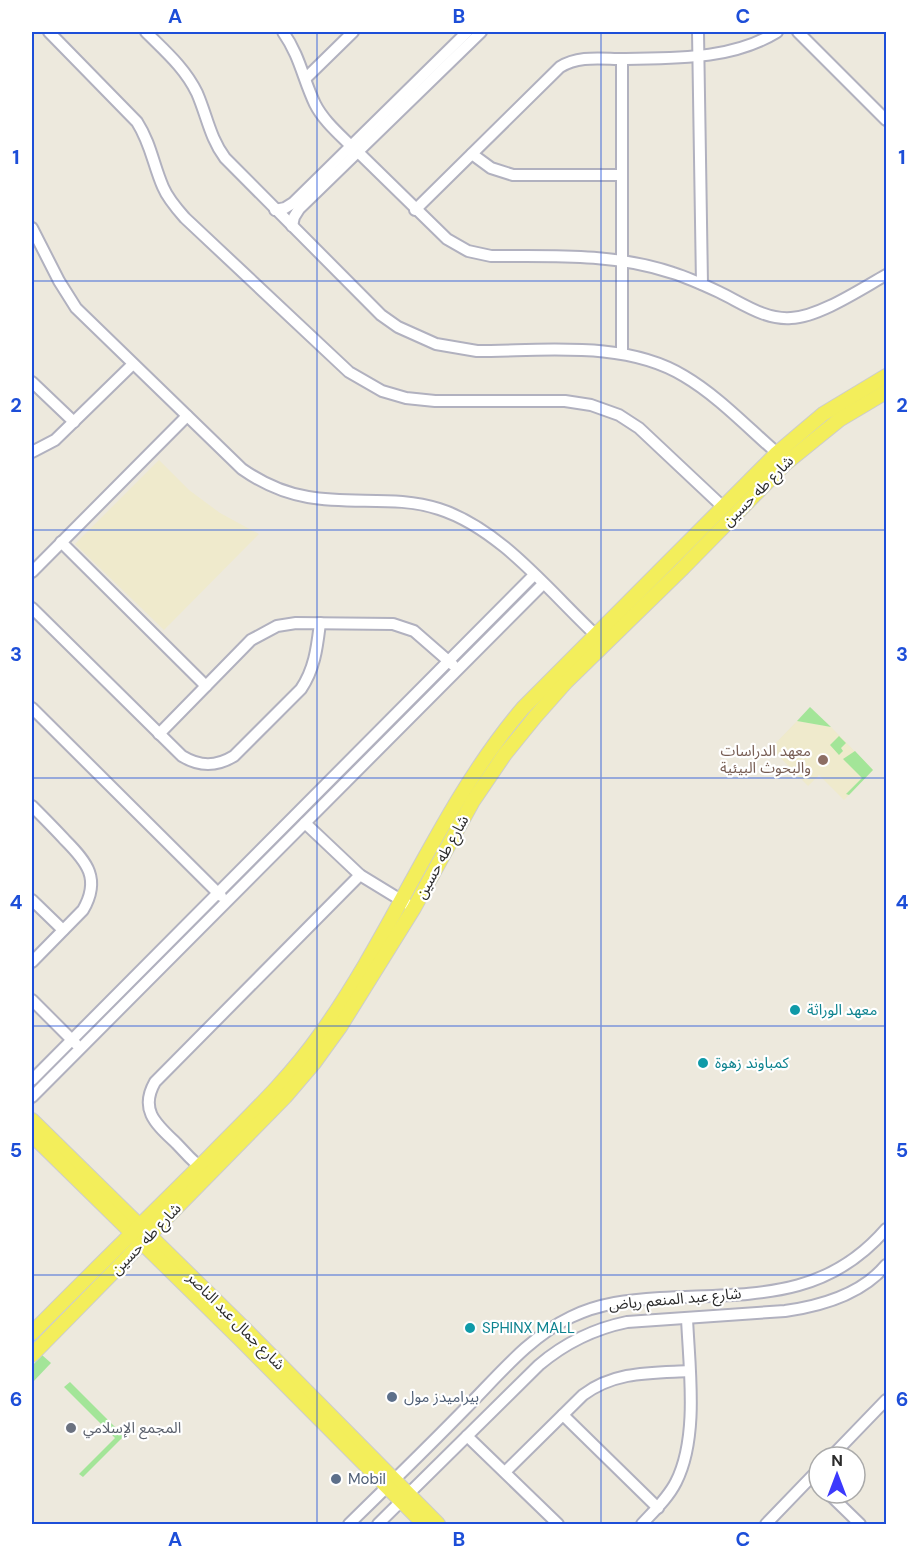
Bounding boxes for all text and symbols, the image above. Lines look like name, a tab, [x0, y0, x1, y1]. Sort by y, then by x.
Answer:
text: A	[168, 3, 182, 29]
text: B	[453, 3, 465, 29]
text: C	[736, 3, 750, 29]
text: 1	[12, 144, 20, 170]
text: 1	[898, 144, 906, 170]
text: 2	[10, 392, 22, 418]
text: 2	[896, 392, 908, 418]
street label: شارع طه حسين	[718, 451, 799, 532]
text: 3	[10, 641, 22, 667]
text: 3	[896, 641, 908, 667]
place label: معهد الدراسات والبحوث البيئية	[720, 741, 811, 778]
marker: معهد الدراسات والبحوث البيئية	[816, 753, 830, 767]
street label: شارع طه حسين	[411, 811, 475, 903]
text: 4	[10, 889, 23, 915]
text: 4	[896, 889, 909, 915]
place label: معهد الوراثة	[807, 1000, 877, 1020]
marker: معهد الوراثة	[788, 1003, 802, 1017]
place label: كمباوند زهوة	[715, 1053, 790, 1073]
marker: كمباوند زهوة	[696, 1056, 710, 1070]
text: 5	[10, 1137, 22, 1163]
text: 5	[896, 1137, 908, 1163]
street label: شارع طه حسين	[107, 1199, 187, 1281]
street label: شارع جمال عبد الناصر	[181, 1267, 289, 1376]
street label: شارع عبد المنعم رياض	[608, 1283, 742, 1317]
place label: SPHINX MALL	[482, 1318, 575, 1338]
marker: SPHINX MALL	[463, 1321, 477, 1335]
text: 6	[10, 1386, 22, 1412]
text: 6	[896, 1386, 908, 1412]
place label: بيراميدز مول	[404, 1387, 479, 1407]
marker: بيراميدز مول	[385, 1390, 399, 1404]
place label: المجمع الإسلامي	[83, 1418, 181, 1440]
marker: المجمع الإسلامي	[64, 1421, 78, 1435]
north arrow	[807, 1445, 867, 1505]
text: N	[831, 1450, 843, 1471]
place label: Mobil	[348, 1469, 386, 1489]
marker: Mobil	[329, 1472, 343, 1486]
text: A	[168, 1526, 182, 1552]
text: B	[453, 1526, 465, 1552]
text: C	[736, 1526, 750, 1552]

